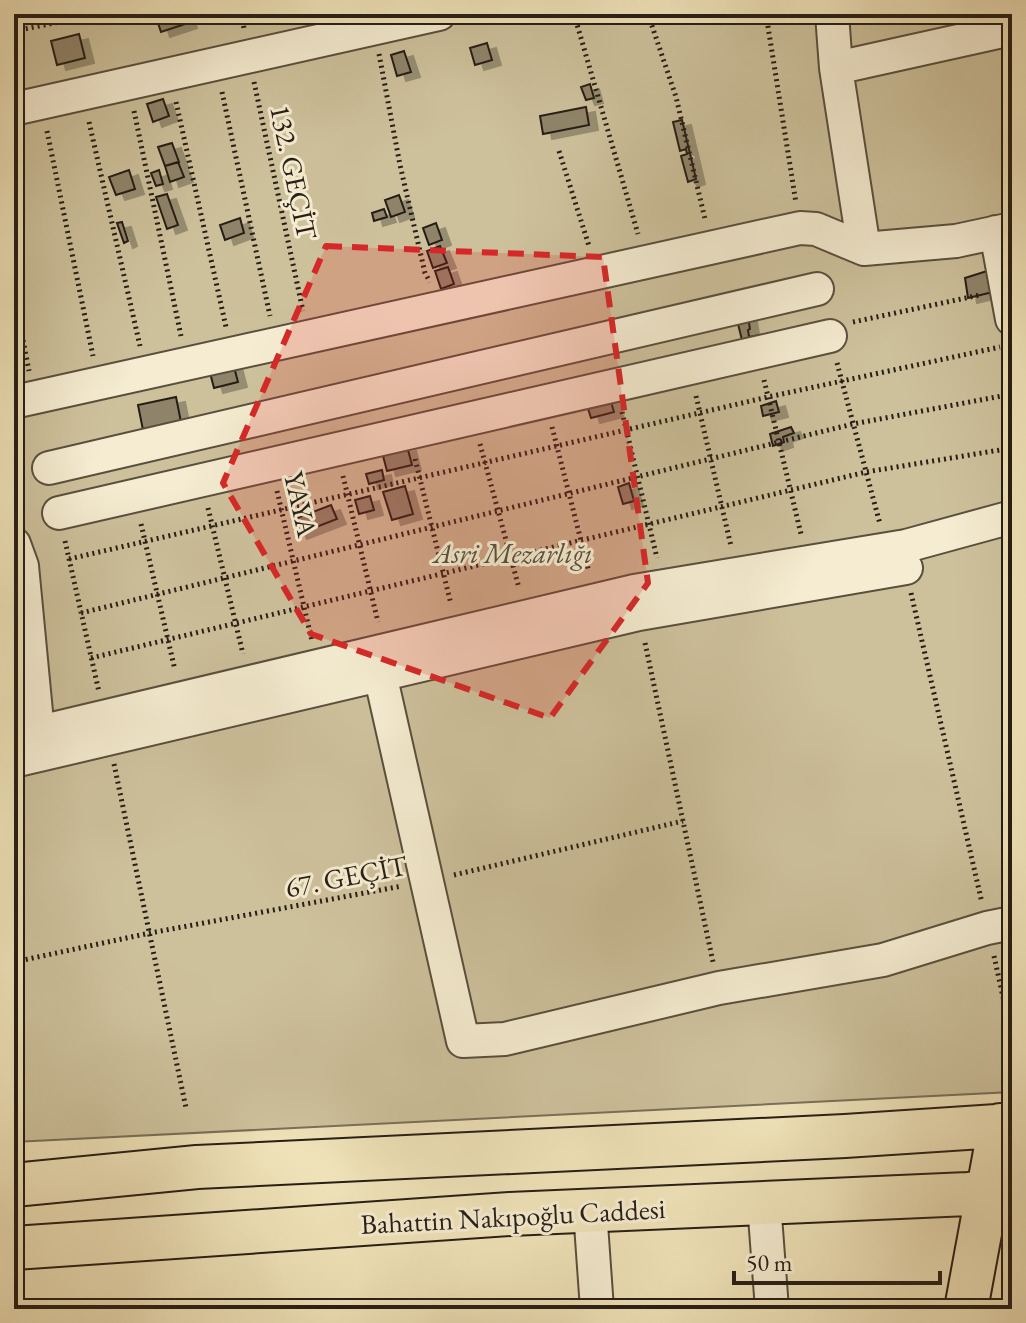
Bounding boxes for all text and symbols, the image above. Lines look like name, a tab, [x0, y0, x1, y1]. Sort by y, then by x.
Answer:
street label: 132. GEÇİT	[262, 101, 326, 243]
street label: YAYA	[276, 468, 326, 541]
park label: Asri Mezarlığı	[431, 535, 593, 571]
street label: 67. GEÇİT	[282, 847, 410, 905]
street label: Bahattin Nakıpoğlu Caddesi	[360, 1190, 666, 1242]
scale bar	[734, 1235, 940, 1285]
text: 50 m	[746, 1247, 793, 1278]

